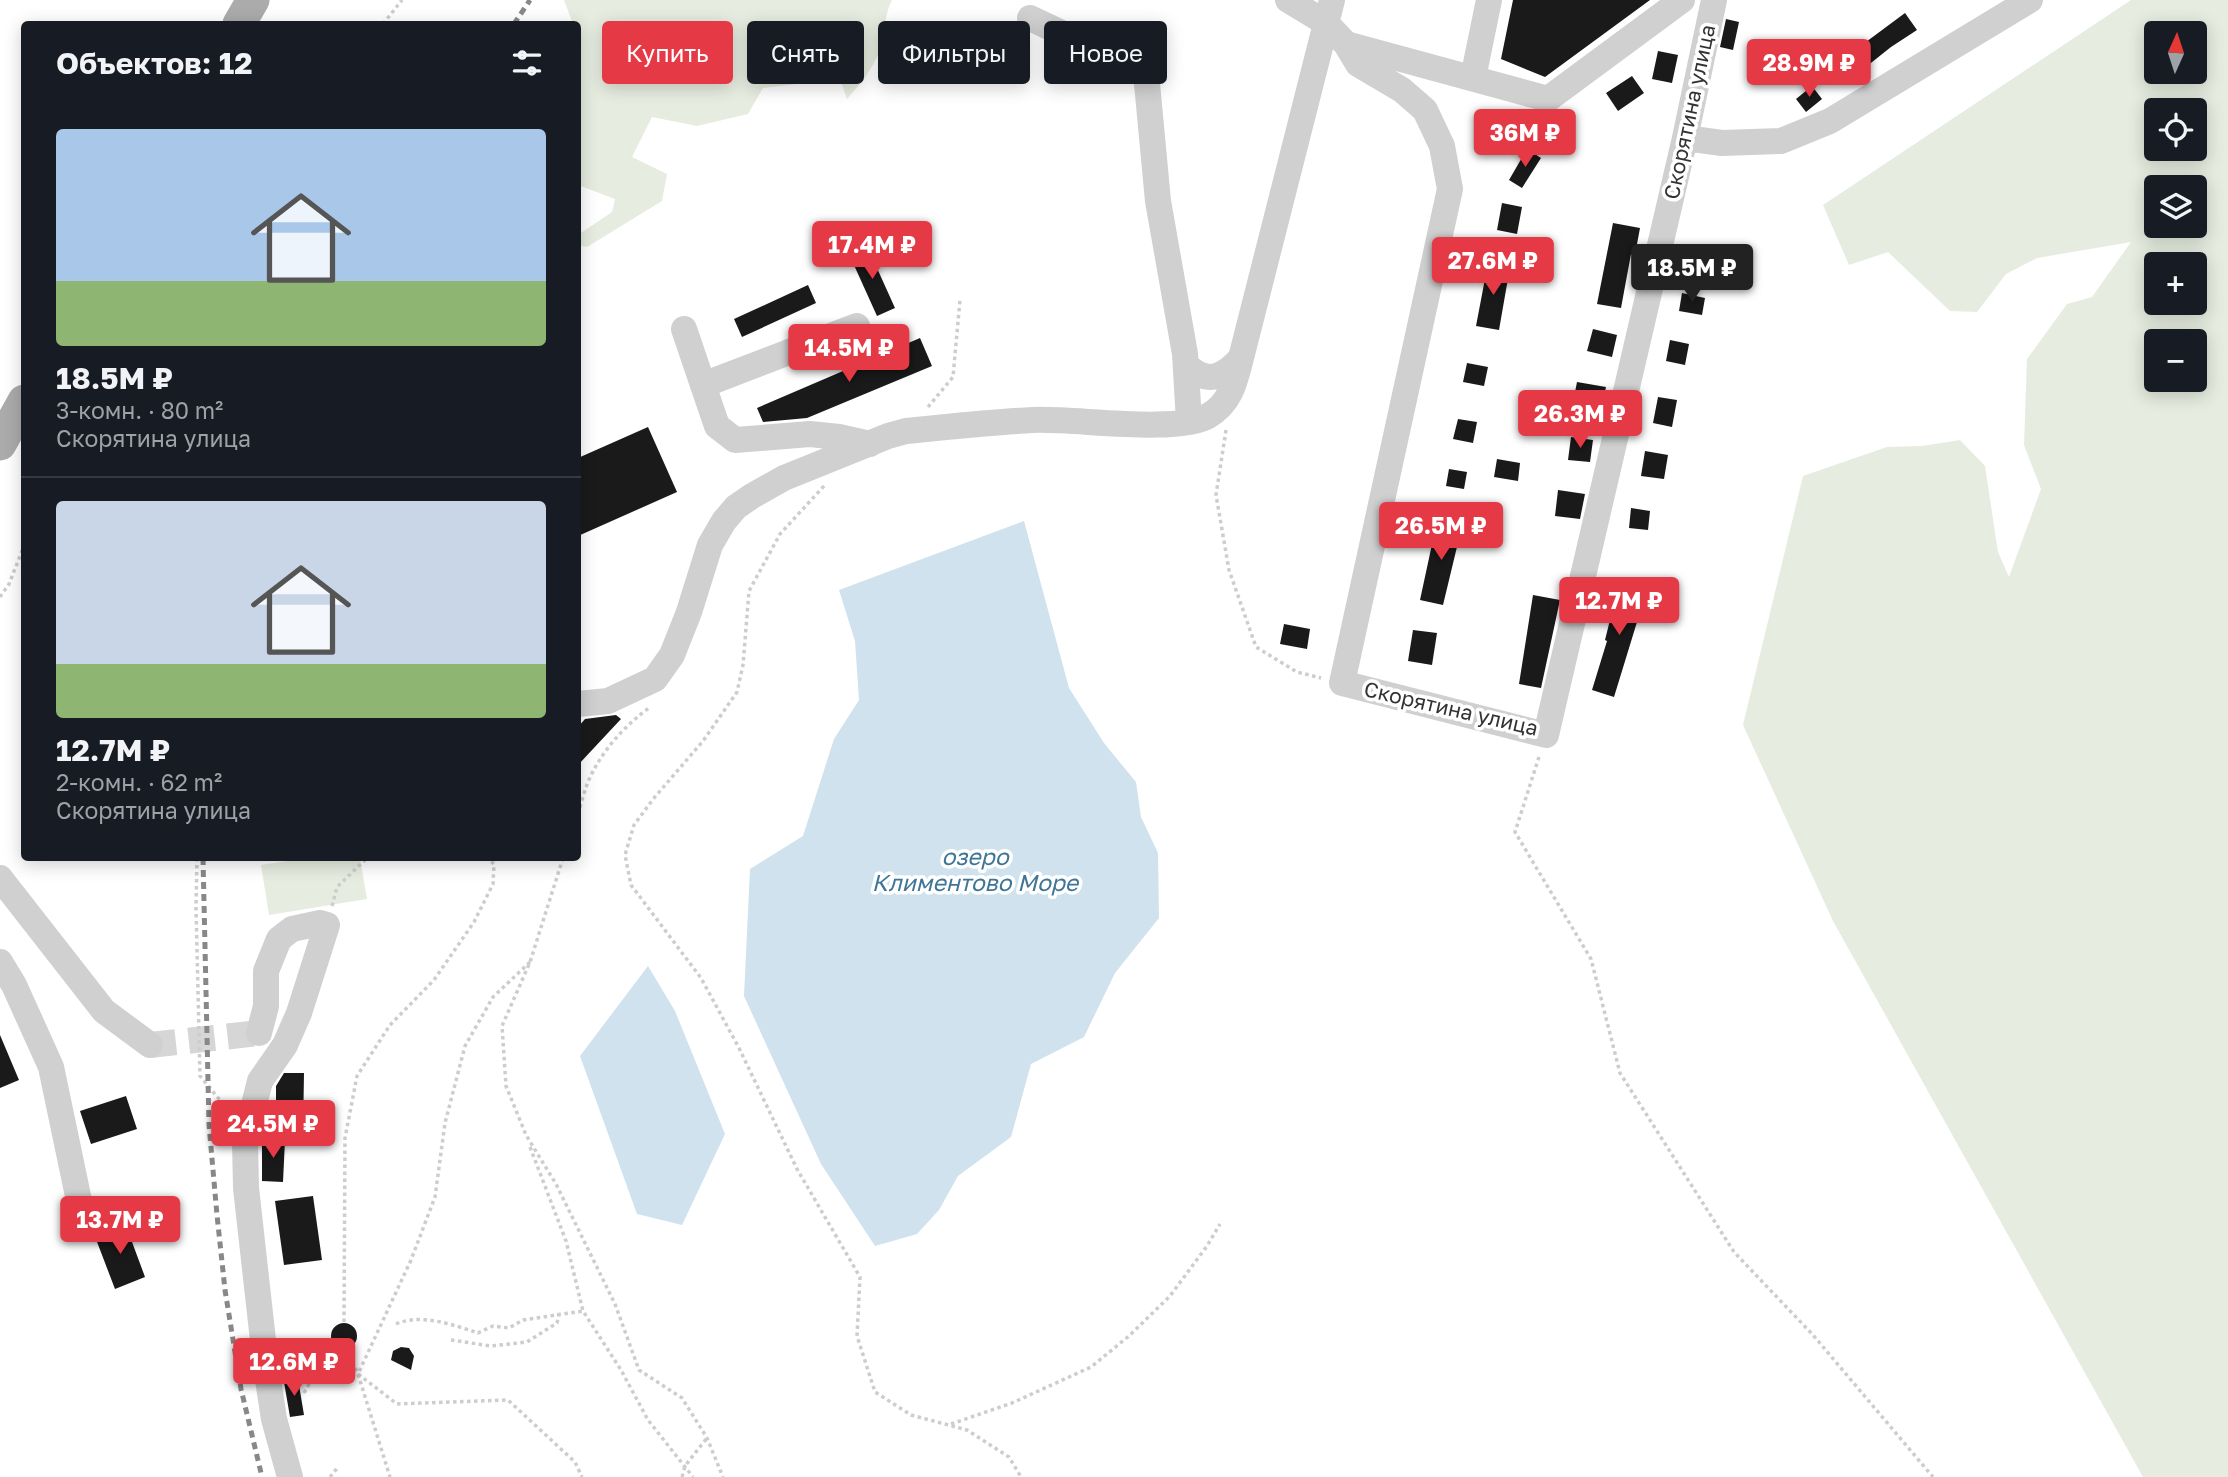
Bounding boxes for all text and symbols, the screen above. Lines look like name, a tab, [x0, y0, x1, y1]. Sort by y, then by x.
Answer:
chip: Купить	[602, 21, 733, 84]
chip: Снять	[747, 21, 864, 84]
chip: Фильтры	[878, 21, 1030, 84]
chip: Новое	[1044, 21, 1167, 84]
north arrow	[2144, 21, 2207, 84]
map controls	[2144, 21, 2207, 392]
street label: Скорятина улица	[1658, 22, 1720, 202]
pin: 28.9M ₽	[1744, 40, 1874, 99]
icon: filters	[508, 44, 546, 82]
text: Объектов: 12	[56, 45, 253, 81]
text: 28.9M ₽	[1763, 48, 1855, 76]
button: locate	[2144, 98, 2207, 161]
pin: 36M ₽	[1476, 110, 1574, 169]
text: 36M ₽	[1490, 118, 1560, 146]
icon: home	[238, 175, 364, 301]
button: layers	[2144, 175, 2207, 238]
pin: 17.4M ₽	[807, 222, 937, 281]
text: 17.4M ₽	[828, 230, 916, 258]
pin: 27.6M ₽	[1428, 238, 1558, 297]
pin: 18.5M ₽	[1627, 244, 1757, 304]
text: 27.6M ₽	[1448, 246, 1538, 274]
button: +	[2144, 252, 2207, 315]
text: 18.5M ₽	[1647, 253, 1737, 281]
pin: 14.5M ₽	[784, 324, 914, 384]
button: −	[2144, 329, 2207, 392]
text: 14.5M ₽	[804, 333, 894, 361]
text: 18.5M ₽	[56, 360, 173, 396]
pin: 26.3M ₽	[1515, 391, 1645, 450]
text: 3-комн. · 80 m²	[56, 396, 223, 424]
text: 26.3M ₽	[1534, 399, 1626, 427]
text: Скорятина улица	[56, 424, 251, 452]
pin: 26.5M ₽	[1376, 503, 1506, 562]
text: 26.5M ₽	[1395, 511, 1487, 539]
icon: home	[238, 547, 364, 673]
pin: 12.7M ₽	[1554, 578, 1684, 637]
text: 12.7M ₽	[1575, 586, 1663, 614]
street label: Скорятина улица	[1362, 675, 1541, 741]
text: 12.7M ₽	[56, 732, 170, 768]
text: 2-комн. · 62 m²	[56, 768, 222, 796]
text: Скорятина улица	[56, 796, 251, 824]
water label: озеро Климентово Море	[872, 842, 1080, 896]
pin: 24.5M ₽	[208, 1100, 338, 1160]
text: 24.5M ₽	[227, 1109, 319, 1137]
pin: 13.7M ₽	[55, 1196, 185, 1256]
text: 13.7M ₽	[76, 1205, 164, 1233]
pin: 12.6M ₽	[229, 1338, 359, 1398]
text: 12.6M ₽	[249, 1347, 339, 1375]

